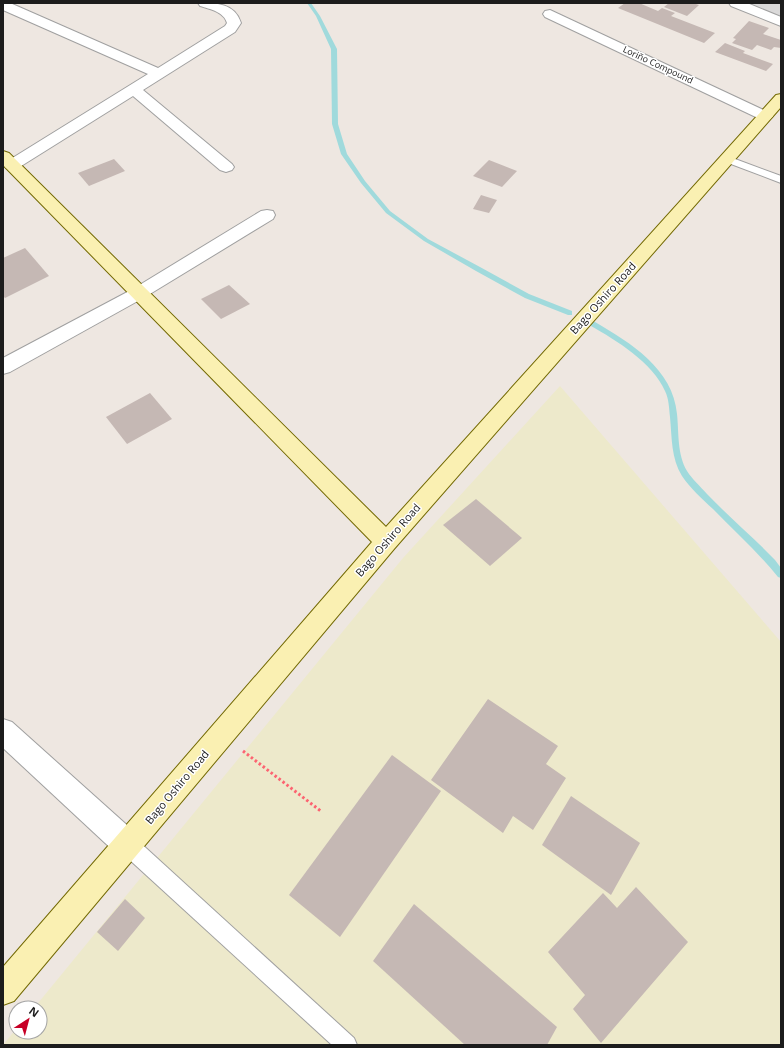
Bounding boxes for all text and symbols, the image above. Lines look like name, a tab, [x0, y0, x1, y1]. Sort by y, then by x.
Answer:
street label: Loriño Compound	[621, 43, 695, 87]
street label: Bago Oshiro Road	[566, 258, 639, 337]
street label: Bago Oshiro Road	[352, 500, 424, 579]
street label: Bago Oshiro Road	[141, 747, 212, 827]
north arrow	[8, 1000, 48, 1040]
text: N	[26, 1003, 42, 1020]

